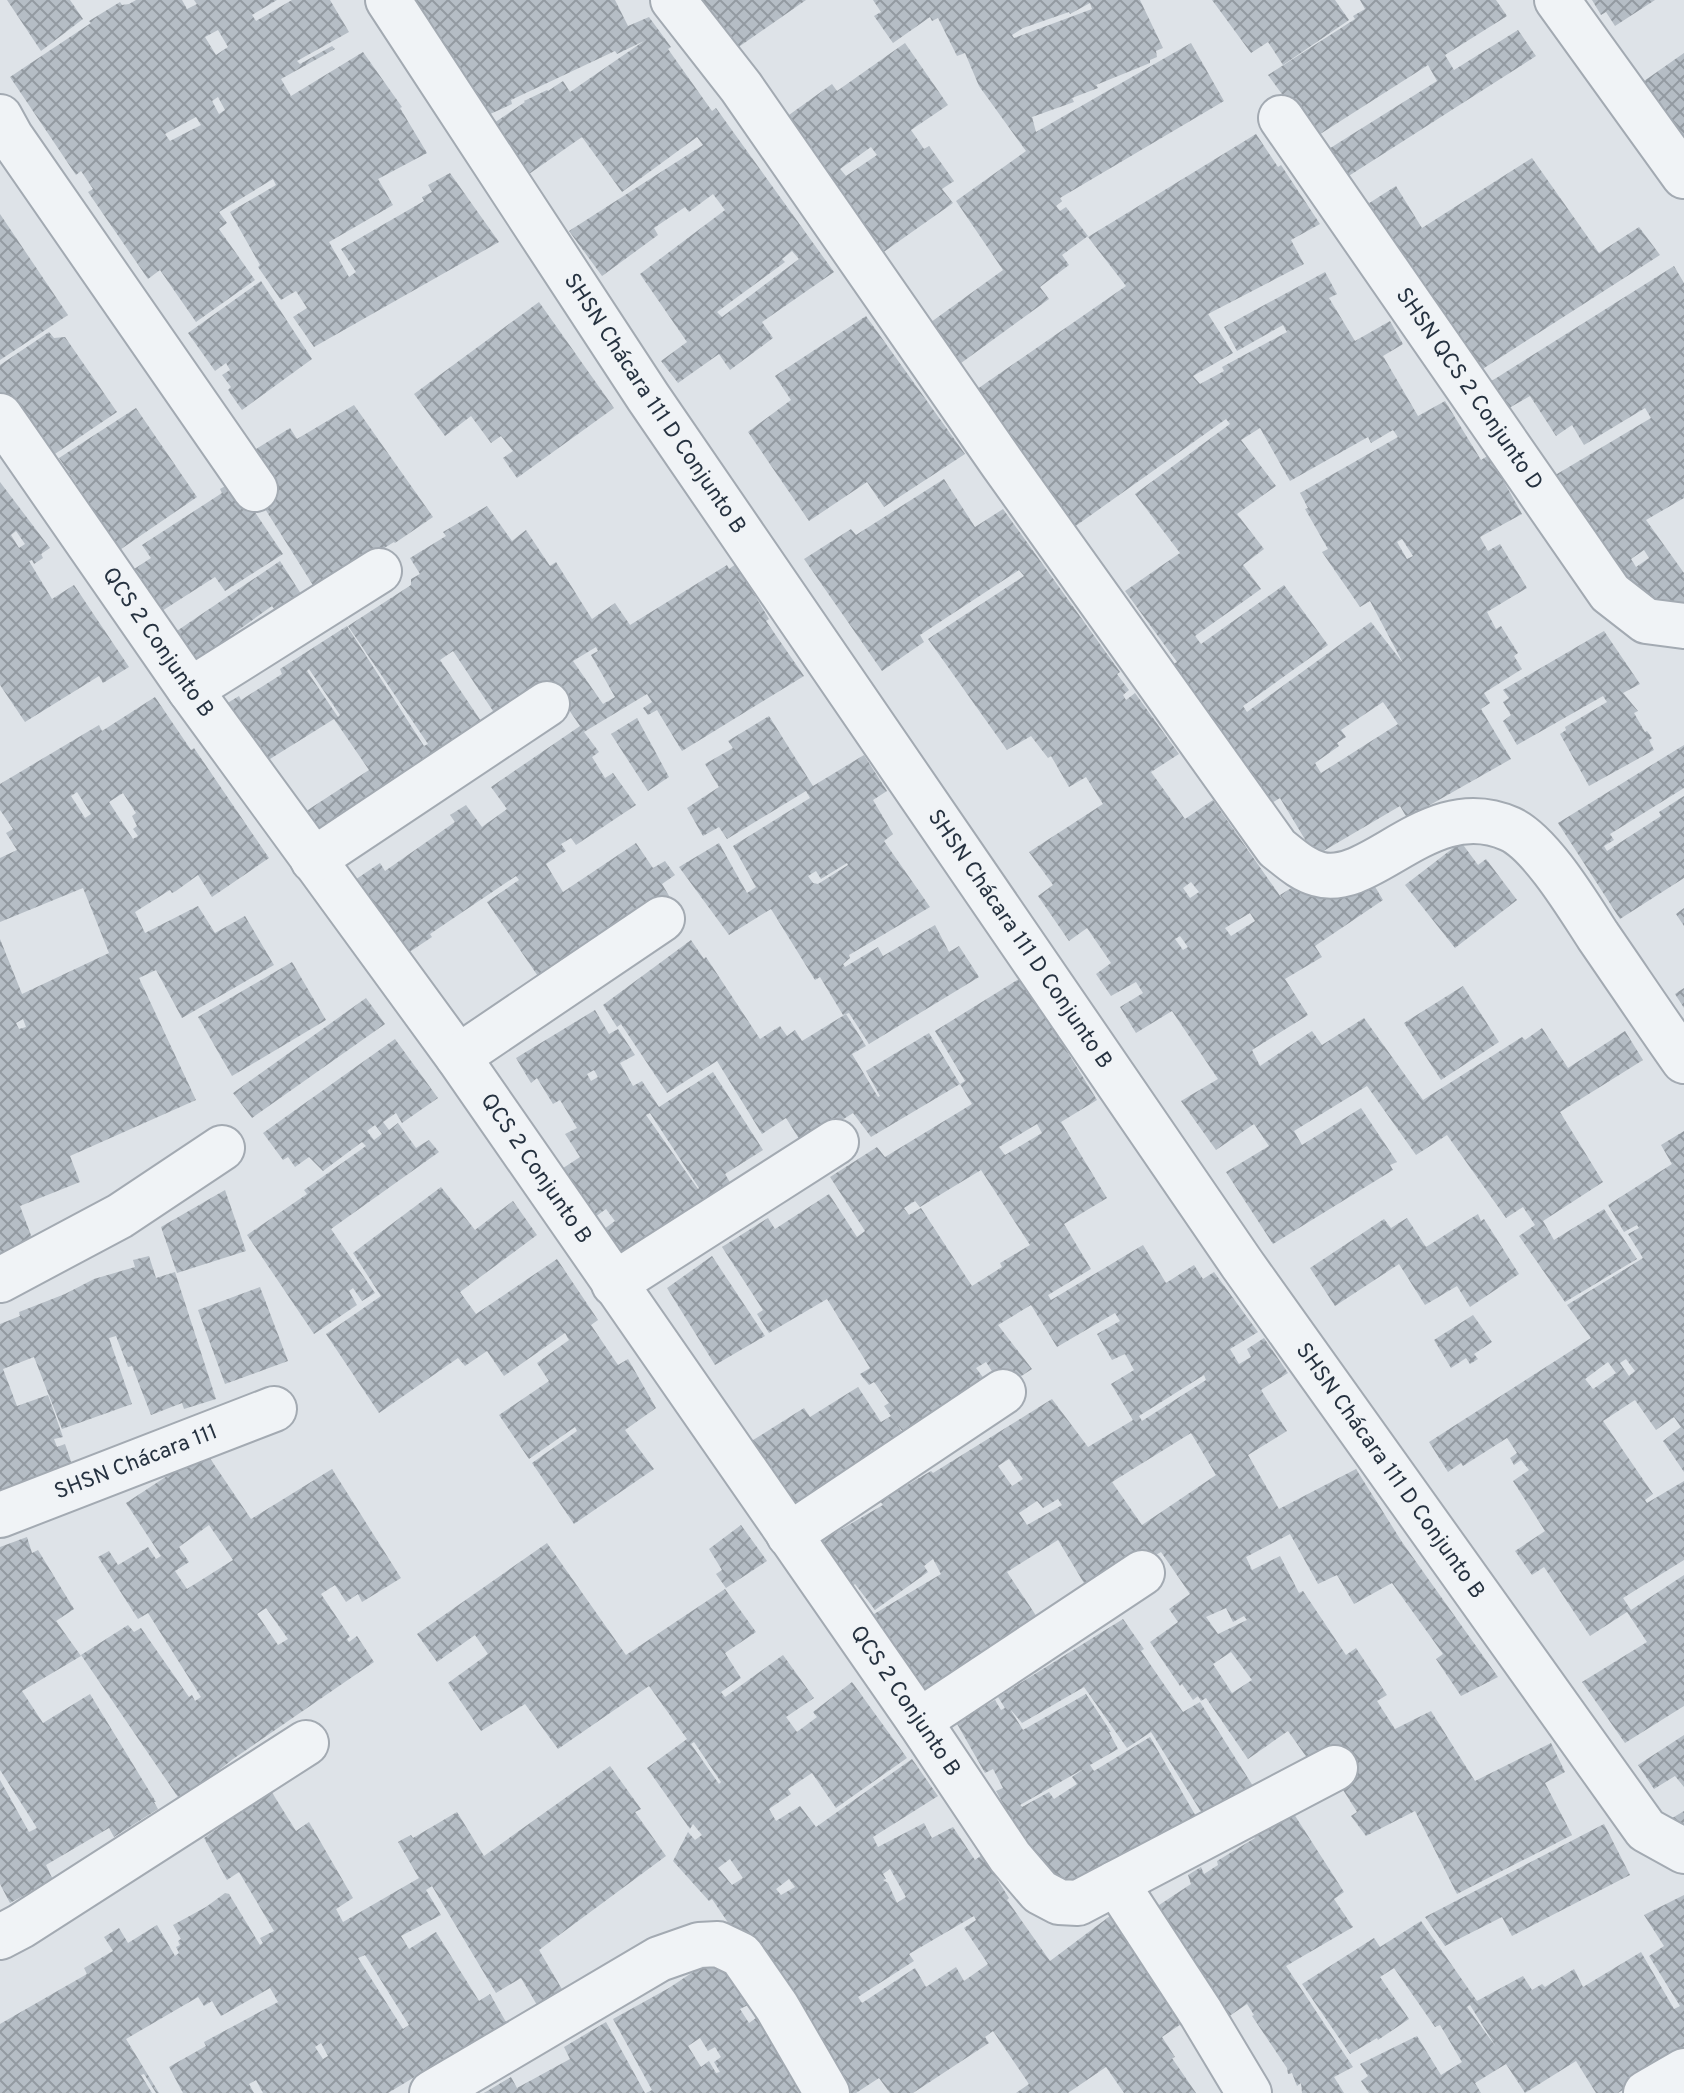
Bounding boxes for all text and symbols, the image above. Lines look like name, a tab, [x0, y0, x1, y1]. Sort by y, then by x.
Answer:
street label: SHSN Chácara 111 D Conjunto B	[557, 269, 752, 539]
street label: SHSN QCS 2 Conjunto D	[1389, 283, 1548, 496]
street label: QCS 2 Conjunto B	[96, 562, 219, 723]
street label: SHSN Chácara 111 D Conjunto B	[921, 805, 1118, 1074]
street label: QCS 2 Conjunto B	[474, 1088, 597, 1249]
street label: SHSN Chácara 111 D Conjunto B	[1289, 1338, 1490, 1604]
street label: SHSN Chácara 111	[51, 1419, 222, 1506]
street label: QCS 2 Conjunto B	[844, 1621, 966, 1782]

